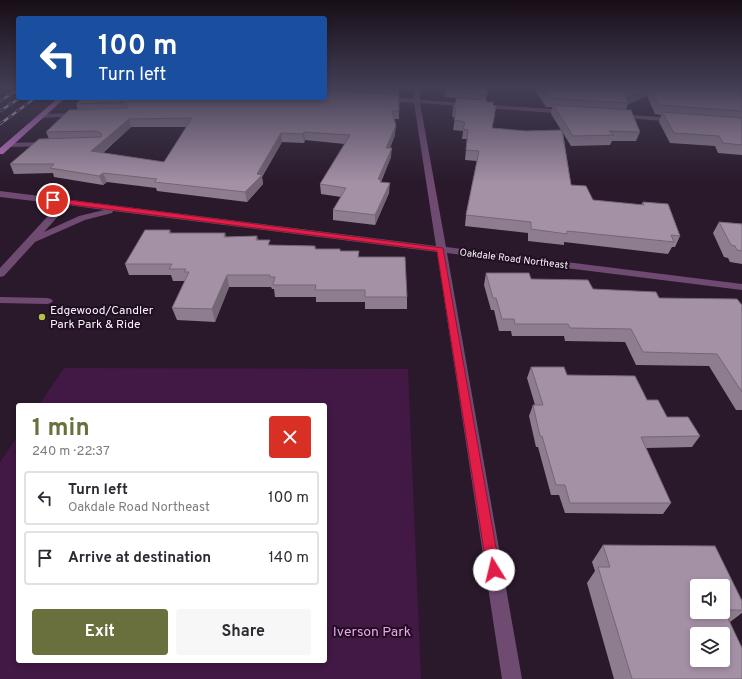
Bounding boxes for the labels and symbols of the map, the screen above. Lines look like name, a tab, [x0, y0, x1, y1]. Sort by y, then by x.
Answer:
pin	[36, 183, 70, 217]
street label: Oakdale Road Northeast	[459, 246, 569, 273]
place label: Edgewood/Candler Park Park & Ride	[50, 303, 154, 333]
marker: Edgewood/Candler Park Park & Ride	[37, 312, 47, 322]
position arrow	[473, 549, 515, 591]
park label: Iverson Park	[333, 624, 411, 641]

